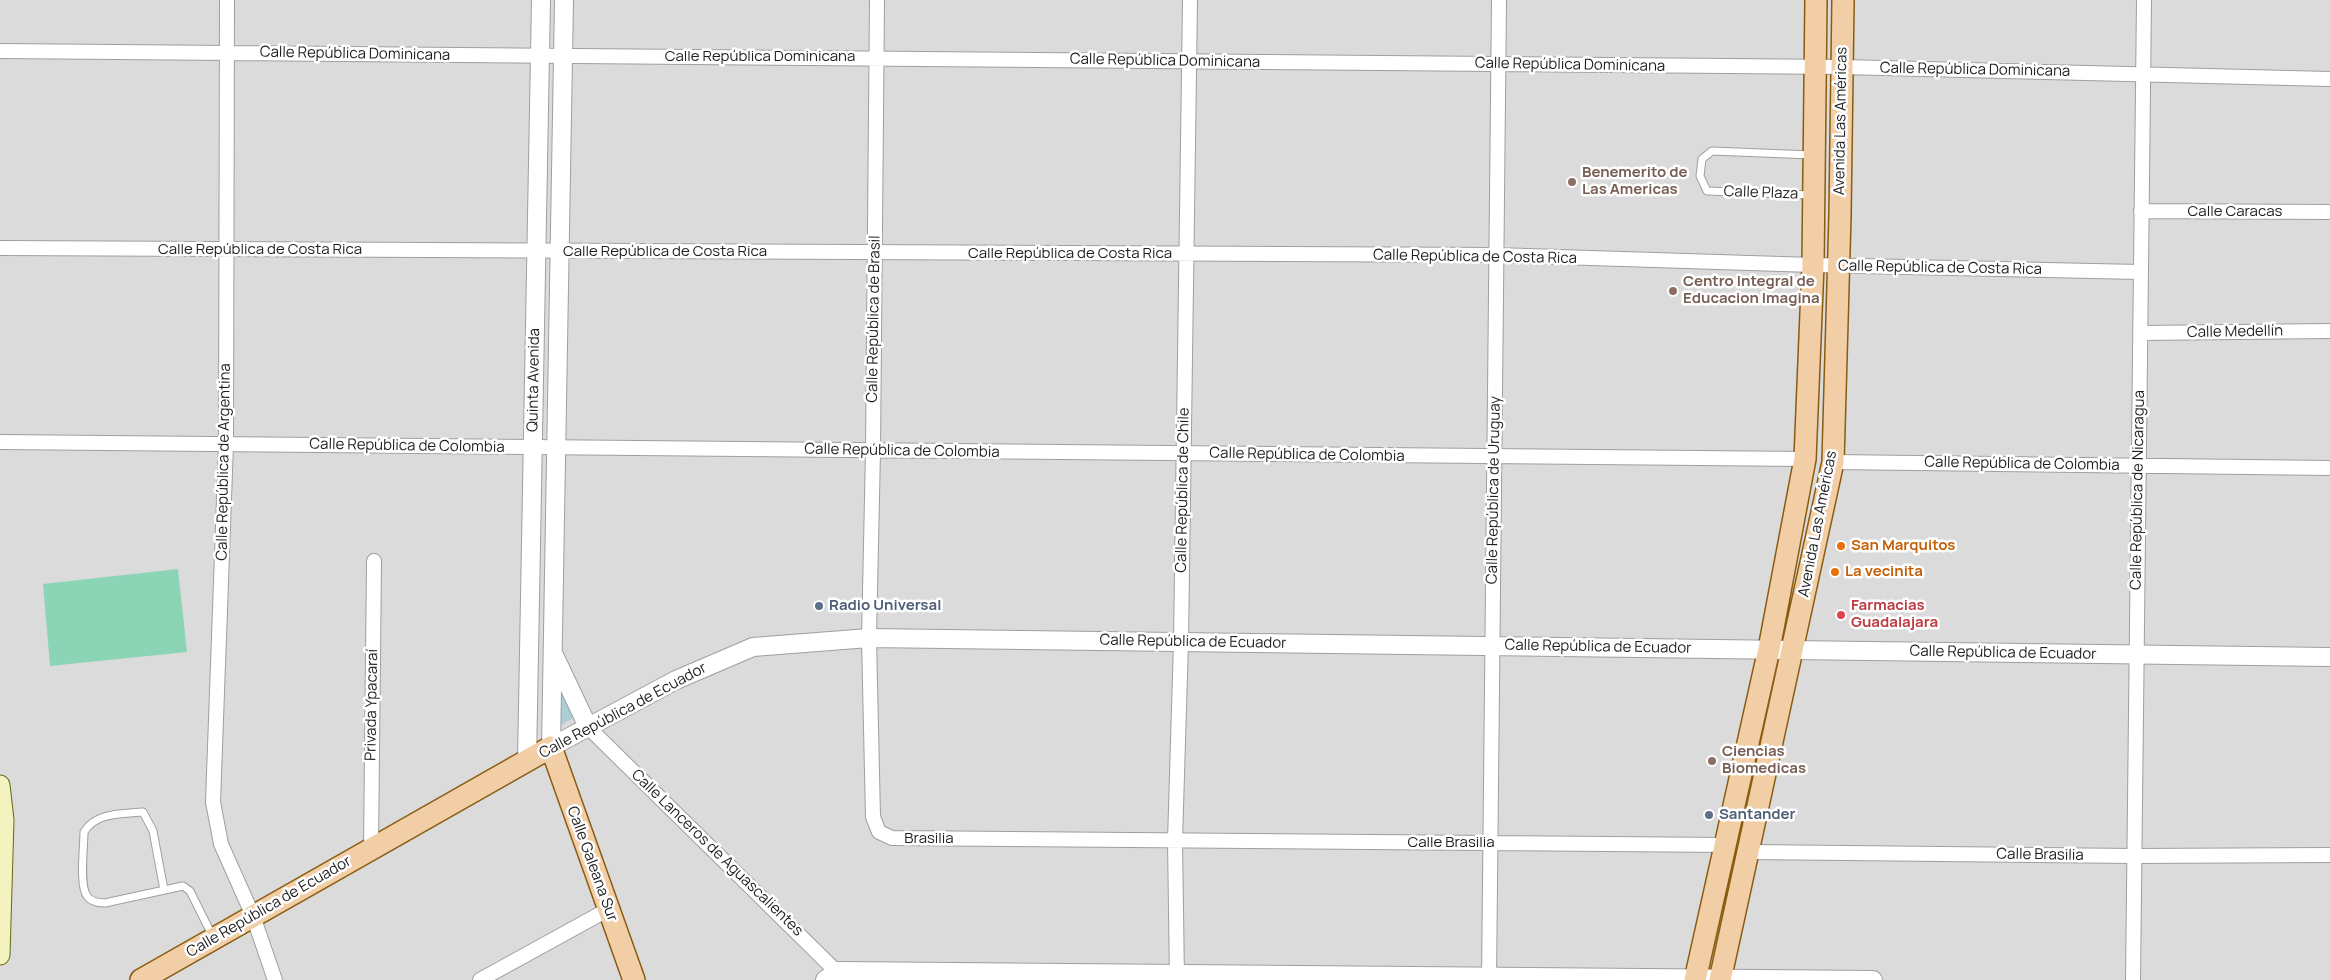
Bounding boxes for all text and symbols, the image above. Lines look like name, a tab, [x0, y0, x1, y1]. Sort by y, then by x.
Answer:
street label: Calle República Dominicana	[260, 43, 450, 65]
street label: Avenida Las Américas	[1831, 47, 1851, 195]
street label: Calle República Dominicana	[665, 48, 855, 66]
street label: Calle República Dominicana	[1070, 50, 1260, 72]
street label: Calle República Dominicana	[1475, 54, 1665, 76]
street label: Calle República Dominicana	[1880, 59, 2070, 81]
place label: Benemerito de Las Americas	[1582, 164, 1688, 199]
marker: Benemerito de Las Americas	[1566, 176, 1578, 188]
street label: Calle Plaza	[1723, 183, 1799, 203]
street label: Calle Caracas	[2188, 203, 2282, 221]
street label: Calle República de Brasil	[864, 235, 884, 403]
street label: Calle República de Costa Rica	[158, 241, 362, 259]
street label: Calle República de Costa Rica	[563, 243, 767, 261]
street label: Calle República de Costa Rica	[968, 245, 1172, 263]
street label: Calle República de Costa Rica	[1373, 246, 1577, 268]
street label: Calle República de Costa Rica	[1838, 257, 2042, 279]
place label: Centro Integral de Educacion Imagina	[1683, 273, 1820, 308]
marker: Centro Integral de Educacion Imagina	[1667, 285, 1679, 297]
street label: Calle Medellín	[2187, 322, 2283, 342]
street label: Quinta Avenida	[524, 328, 544, 432]
street label: Calle República de Argentina	[213, 363, 235, 561]
street label: Calle República de Nicaragua	[2127, 390, 2149, 590]
street label: Calle República de Uruguay	[1483, 396, 1505, 584]
street label: Calle República de Chile	[1173, 407, 1193, 573]
street label: Calle República de Colombia	[309, 435, 505, 457]
street label: Calle República de Colombia	[804, 440, 1000, 462]
street label: Calle República de Colombia	[1209, 444, 1405, 466]
street label: Avenida Las Américas	[1795, 449, 1841, 599]
street label: Calle República de Colombia	[1924, 453, 2120, 475]
place label: San Marquitos	[1851, 537, 1955, 555]
marker: San Marquitos	[1835, 540, 1847, 552]
place label: La vecinita	[1845, 563, 1923, 581]
marker: La vecinita	[1829, 566, 1841, 578]
place label: Radio Universal	[829, 597, 941, 615]
place label: Farmacias Guadalajara	[1851, 597, 1938, 632]
marker: Radio Universal	[813, 600, 825, 612]
marker: Farmacias Guadalajara	[1835, 609, 1847, 621]
street label: Calle República de Ecuador	[1099, 631, 1287, 653]
street label: Calle República de Ecuador	[1504, 636, 1692, 658]
street label: Calle República de Ecuador	[1909, 642, 2097, 664]
street label: Privada Ypacaraí	[362, 649, 382, 761]
street label: Calle República de Ecuador	[536, 659, 710, 763]
place label: Ciencias Biomedicas	[1722, 743, 1806, 778]
marker: Ciencias Biomedicas	[1706, 755, 1718, 767]
street label: Calle Lanceros de Aguascalientes	[627, 766, 807, 940]
street label: Calle Galeana Sur	[563, 804, 621, 924]
place label: Santander	[1719, 806, 1796, 824]
marker: Santander	[1703, 809, 1715, 821]
street label: Brasilia	[904, 830, 954, 848]
street label: Calle Brasilia	[1407, 834, 1495, 852]
street label: Calle Brasilia	[1996, 845, 2084, 865]
street label: Calle República de Ecuador	[184, 852, 354, 962]

